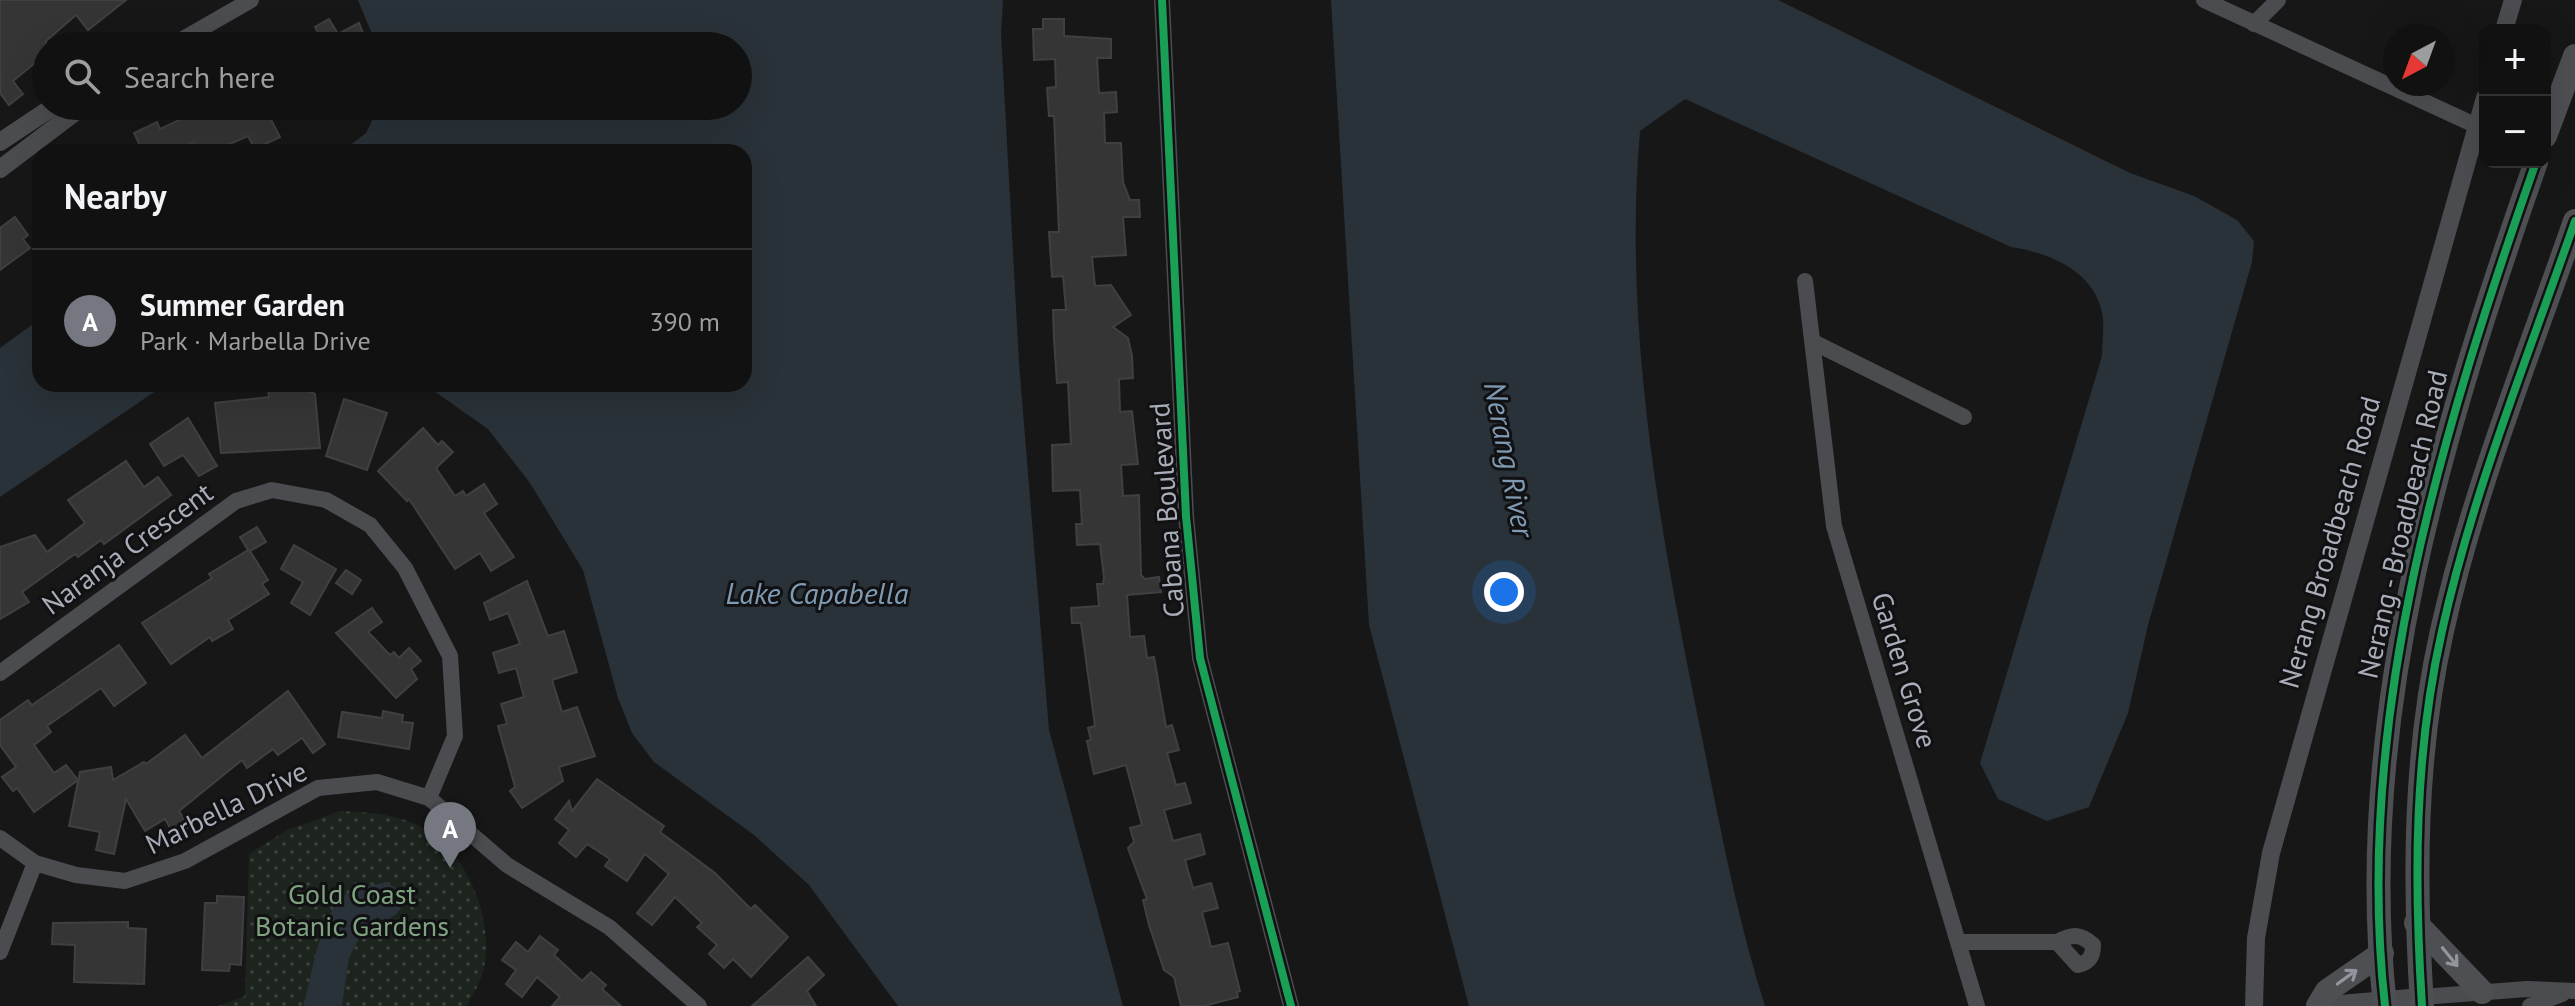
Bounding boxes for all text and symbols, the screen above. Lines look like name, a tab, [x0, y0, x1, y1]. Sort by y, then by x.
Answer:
north arrow	[2383, 24, 2455, 96]
map controls	[2479, 24, 2551, 168]
button: +	[2479, 24, 2551, 96]
search box	[32, 32, 752, 120]
icon: search	[60, 54, 104, 98]
text: Search here	[124, 57, 275, 96]
button: −	[2479, 96, 2551, 168]
text: Nearby	[64, 174, 166, 218]
text: Summer Garden	[140, 285, 345, 324]
text: A	[82, 305, 98, 338]
text: 390 m	[649, 305, 720, 338]
text: Park · Marbella Drive	[140, 324, 371, 357]
street label: Nerang - Broadbeach Road	[2349, 366, 2455, 682]
water label: Nerang River	[1476, 378, 1545, 542]
street label: Nerang Broadbeach Road	[2270, 392, 2388, 692]
street label: Cabana Boulevard	[1140, 401, 1192, 619]
street label: Naranja Crescent	[34, 473, 220, 622]
your location	[1484, 572, 1524, 612]
water label: Lake Capabella	[726, 573, 909, 612]
street label: Garden Grove	[1864, 587, 1946, 753]
street label: Marbella Drive	[139, 752, 313, 862]
pin: A	[424, 802, 476, 868]
park label: Gold Coast Botanic Gardens	[255, 875, 449, 944]
one-way arrow	[2440, 947, 2458, 968]
one-way arrow	[2336, 969, 2358, 985]

